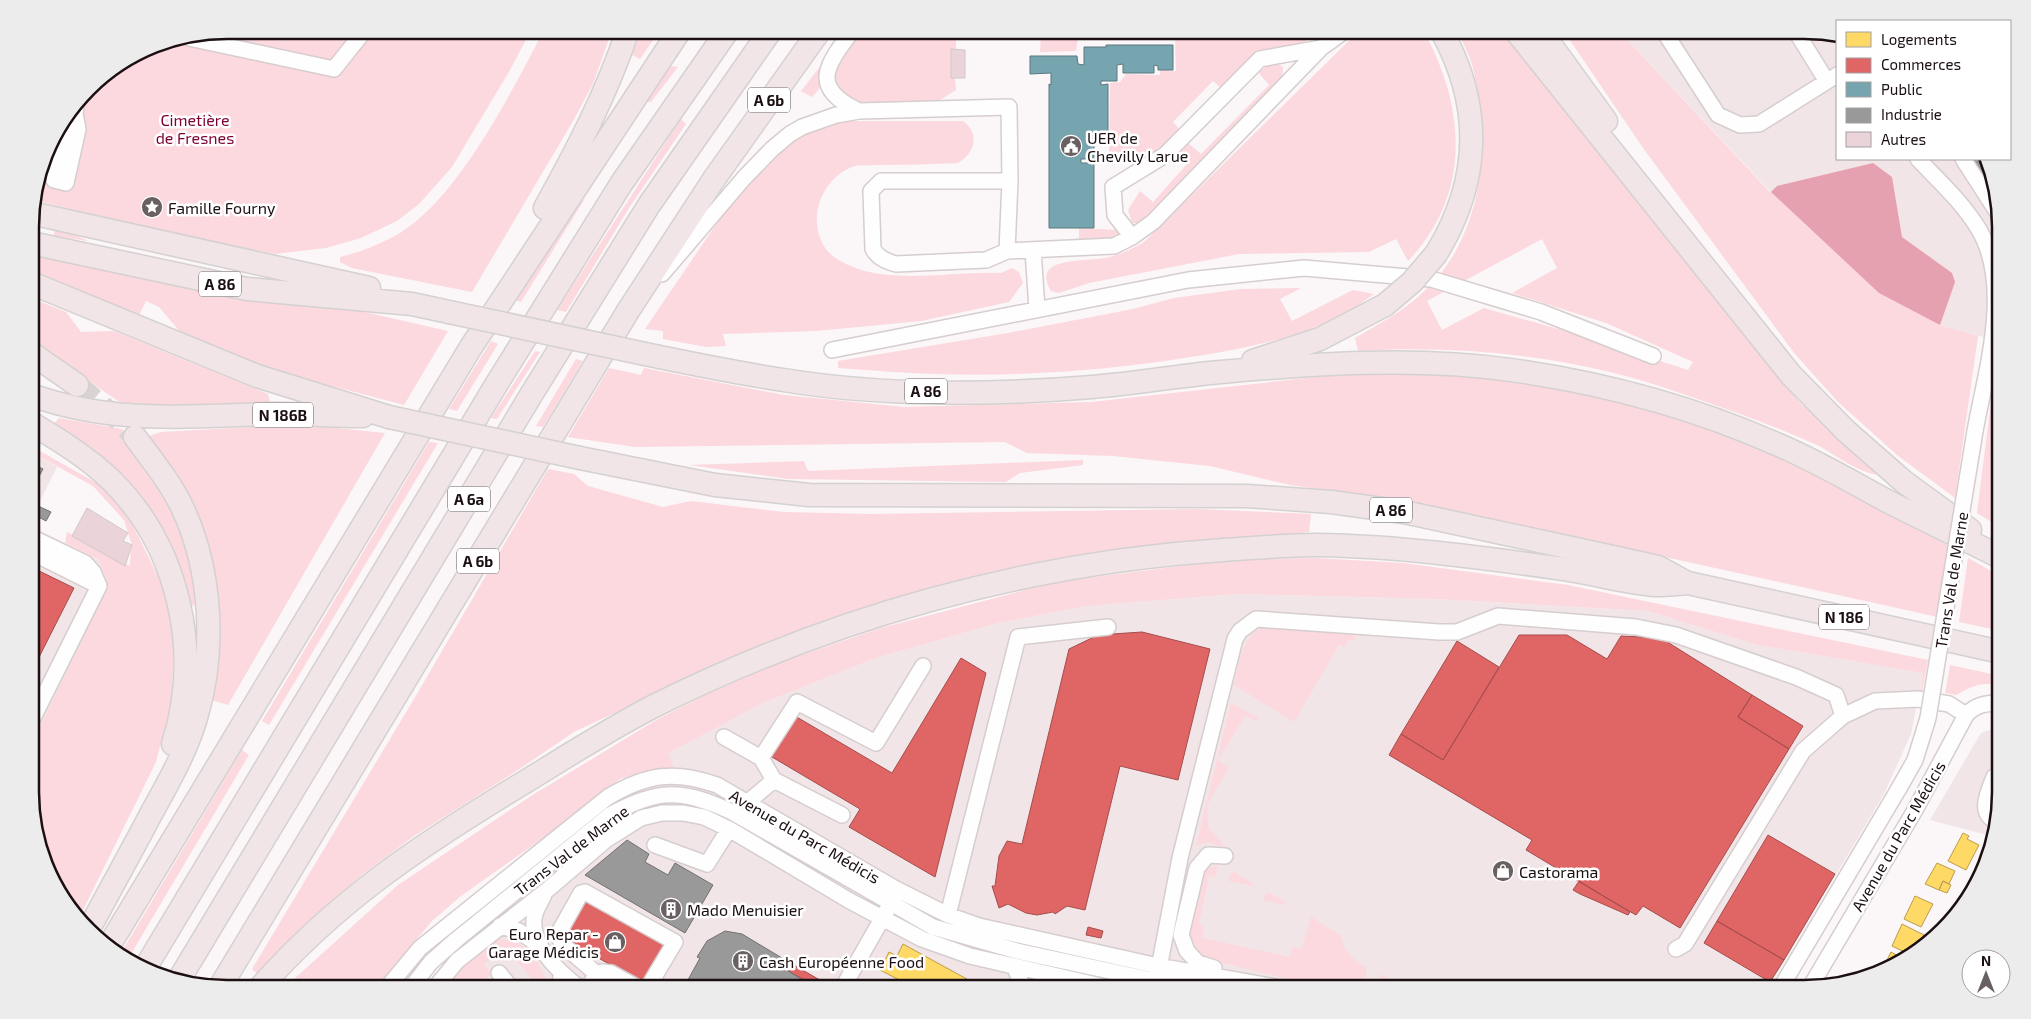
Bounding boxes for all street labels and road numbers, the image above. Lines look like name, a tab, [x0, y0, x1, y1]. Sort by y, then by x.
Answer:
road number: A 6b	[748, 88, 790, 112]
road number: A 86	[199, 272, 241, 296]
road number: A 86	[905, 378, 947, 404]
road number: N 186B	[253, 402, 313, 428]
road number: A 6a	[448, 486, 490, 512]
road number: A 86	[1370, 498, 1412, 522]
street label: Trans Val de Marne	[1931, 510, 1971, 650]
road number: A 6b	[457, 548, 499, 574]
road number: N 186	[1819, 604, 1869, 630]
street label: Avenue du Parc Médicis	[1847, 757, 1949, 915]
street label: Avenue du Parc Médicis	[726, 785, 884, 887]
street label: Trans Val de Marne	[510, 801, 632, 899]

